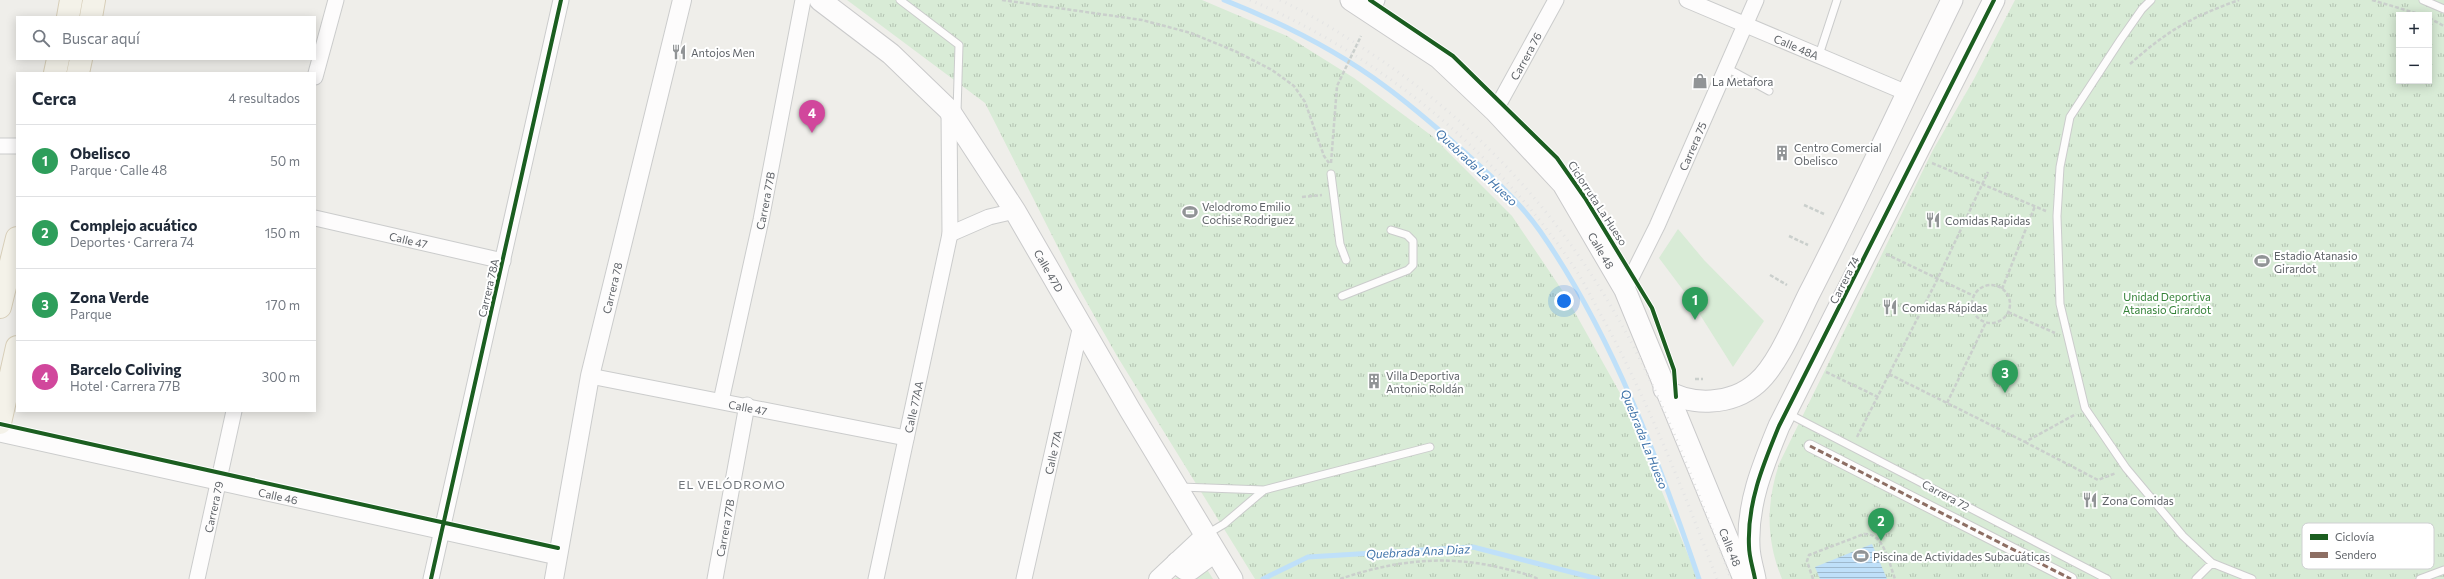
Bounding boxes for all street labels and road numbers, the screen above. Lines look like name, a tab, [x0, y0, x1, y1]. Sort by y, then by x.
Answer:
street label: Carrera 76	[1507, 29, 1544, 82]
street label: Calle 48A	[1772, 31, 1821, 62]
street label: Carrera 75	[1676, 119, 1708, 172]
street label: Ciclorruta La Hueso	[1566, 158, 1630, 248]
street label: Carrera 77B	[753, 171, 777, 231]
street label: Calle 47	[388, 229, 429, 250]
street label: Calle 48	[1586, 230, 1618, 271]
street label: Calle 47D	[1032, 247, 1067, 294]
street label: Carrera 74	[1826, 254, 1862, 306]
street label: Carrera 78A	[475, 257, 501, 319]
street label: Carrera 78	[599, 260, 624, 315]
street label: Calle 77AA	[901, 379, 925, 434]
street label: Calle 47	[728, 397, 769, 417]
street label: Calle 77A	[1041, 428, 1064, 476]
street label: Carrera 72	[1920, 477, 1972, 513]
street label: Carrera 79	[201, 479, 225, 534]
street label: Calle 46	[257, 485, 300, 506]
street label: Carrera 77B	[713, 498, 736, 558]
street label: Calle 48	[1717, 526, 1745, 568]

